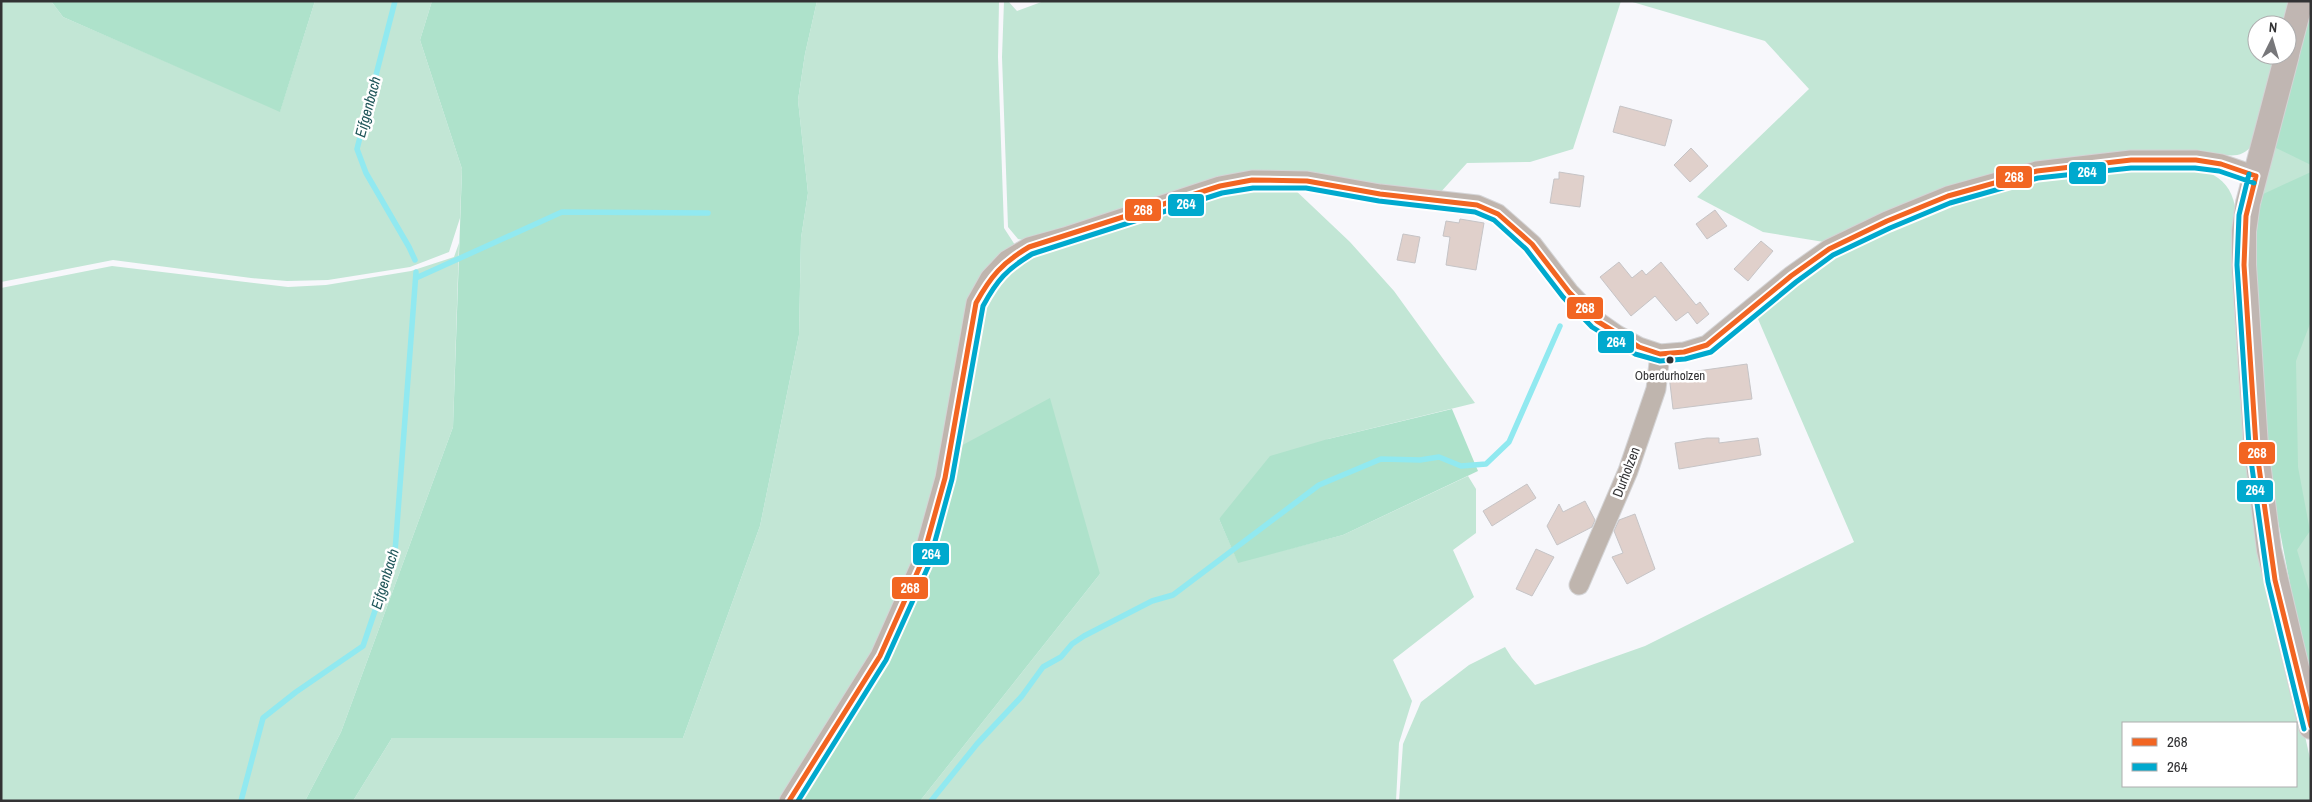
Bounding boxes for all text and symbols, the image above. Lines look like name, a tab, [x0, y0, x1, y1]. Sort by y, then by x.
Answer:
north arrow	[2247, 15, 2297, 65]
text: N	[2268, 18, 2278, 36]
water label: Eifgenbach	[349, 74, 386, 140]
line badge: 264	[2068, 161, 2107, 185]
text: 264	[2077, 163, 2097, 181]
line badge: 268	[1995, 165, 2033, 189]
text: 268	[2004, 168, 2024, 186]
line badge: 264	[1167, 193, 1205, 217]
text: 264	[1176, 195, 1196, 213]
line badge: 268	[1124, 198, 1162, 222]
text: 268	[1133, 201, 1153, 219]
line badge: 268	[1566, 296, 1604, 320]
text: 268	[1575, 299, 1595, 317]
line badge: 264	[1597, 330, 1635, 354]
text: 264	[1606, 333, 1626, 351]
marker: Oberdurholzen	[1665, 355, 1675, 365]
place label: Oberdurholzen	[1635, 367, 1705, 384]
line badge: 268	[2238, 441, 2276, 465]
street label: Durholzen	[1608, 444, 1644, 500]
text: 268	[2247, 444, 2267, 462]
line badge: 264	[2236, 479, 2274, 503]
text: 264	[2245, 481, 2265, 499]
line badge: 264	[912, 542, 950, 566]
text: 264	[921, 545, 941, 563]
water label: Eifgenbach	[365, 546, 404, 612]
line badge: 268	[891, 576, 929, 600]
text: 268	[900, 579, 920, 597]
legend	[2122, 722, 2297, 787]
text: 268	[2167, 731, 2188, 752]
text: 264	[2167, 756, 2188, 777]

